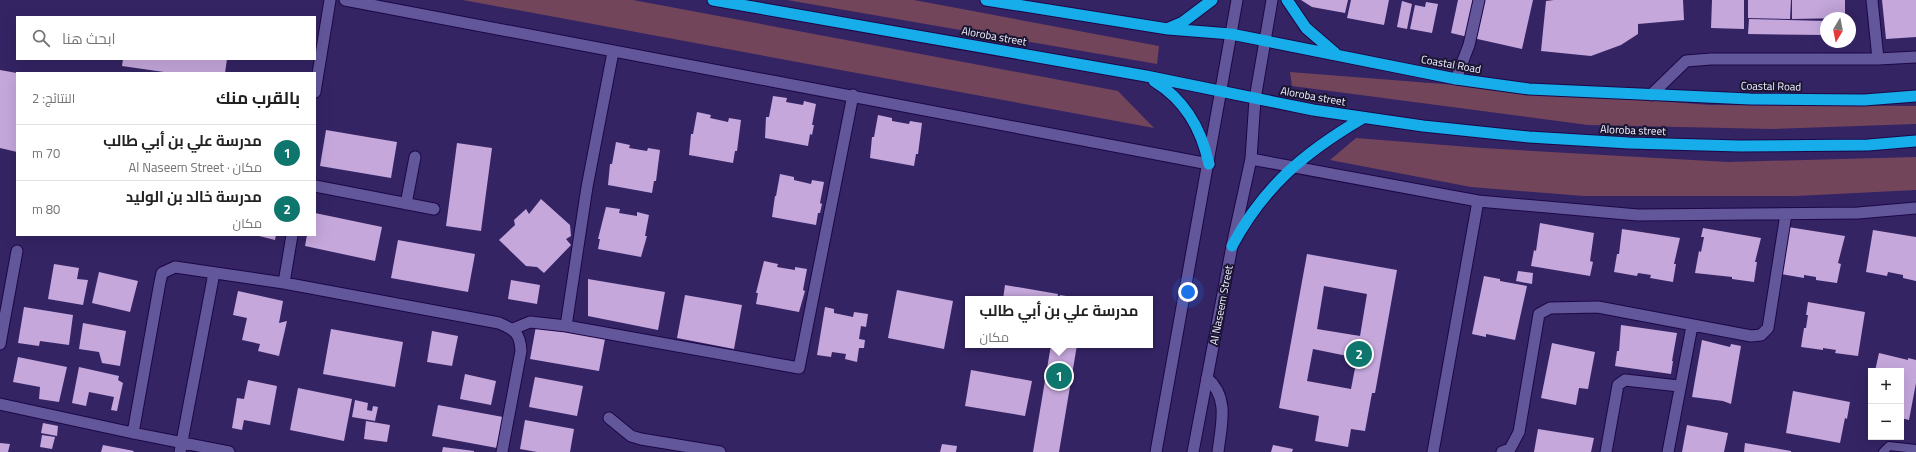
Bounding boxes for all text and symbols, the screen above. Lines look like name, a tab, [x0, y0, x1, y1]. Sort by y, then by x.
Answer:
north arrow	[1820, 12, 1856, 48]
search box	[16, 16, 316, 60]
street label: Aloroba street	[960, 20, 1028, 52]
text: ابحث هنا	[62, 24, 115, 53]
icon: search	[30, 27, 52, 49]
street label: Coastal Road	[1419, 49, 1483, 79]
street label: Coastal Road	[1741, 75, 1802, 97]
street label: Aloroba street	[1279, 80, 1347, 112]
text: بالقرب منك	[216, 82, 300, 114]
text: النتائج: 2	[32, 86, 75, 110]
street label: Aloroba street	[1600, 119, 1666, 141]
text: مدرسة علي بن أبي طالب	[103, 126, 262, 155]
text: 70 m	[32, 141, 60, 165]
text: 1	[283, 141, 291, 165]
text: مكان · Al Naseem Street	[129, 155, 262, 179]
text: مدرسة خالد بن الوليد	[126, 182, 262, 211]
text: 80 m	[32, 197, 60, 221]
text: 2	[283, 197, 291, 221]
text: مكان	[233, 211, 262, 235]
street label: Al Naseem Street	[1203, 263, 1239, 347]
your location	[1178, 282, 1198, 302]
popup	[965, 296, 1153, 348]
text: مدرسة علي بن أبي طالب	[980, 296, 1138, 325]
text: مكان	[980, 325, 1009, 349]
pin: 2	[1346, 339, 1372, 369]
pin: 1	[1046, 361, 1072, 391]
map controls	[1868, 368, 1904, 440]
button: +	[1868, 368, 1904, 404]
button: −	[1868, 404, 1904, 440]

